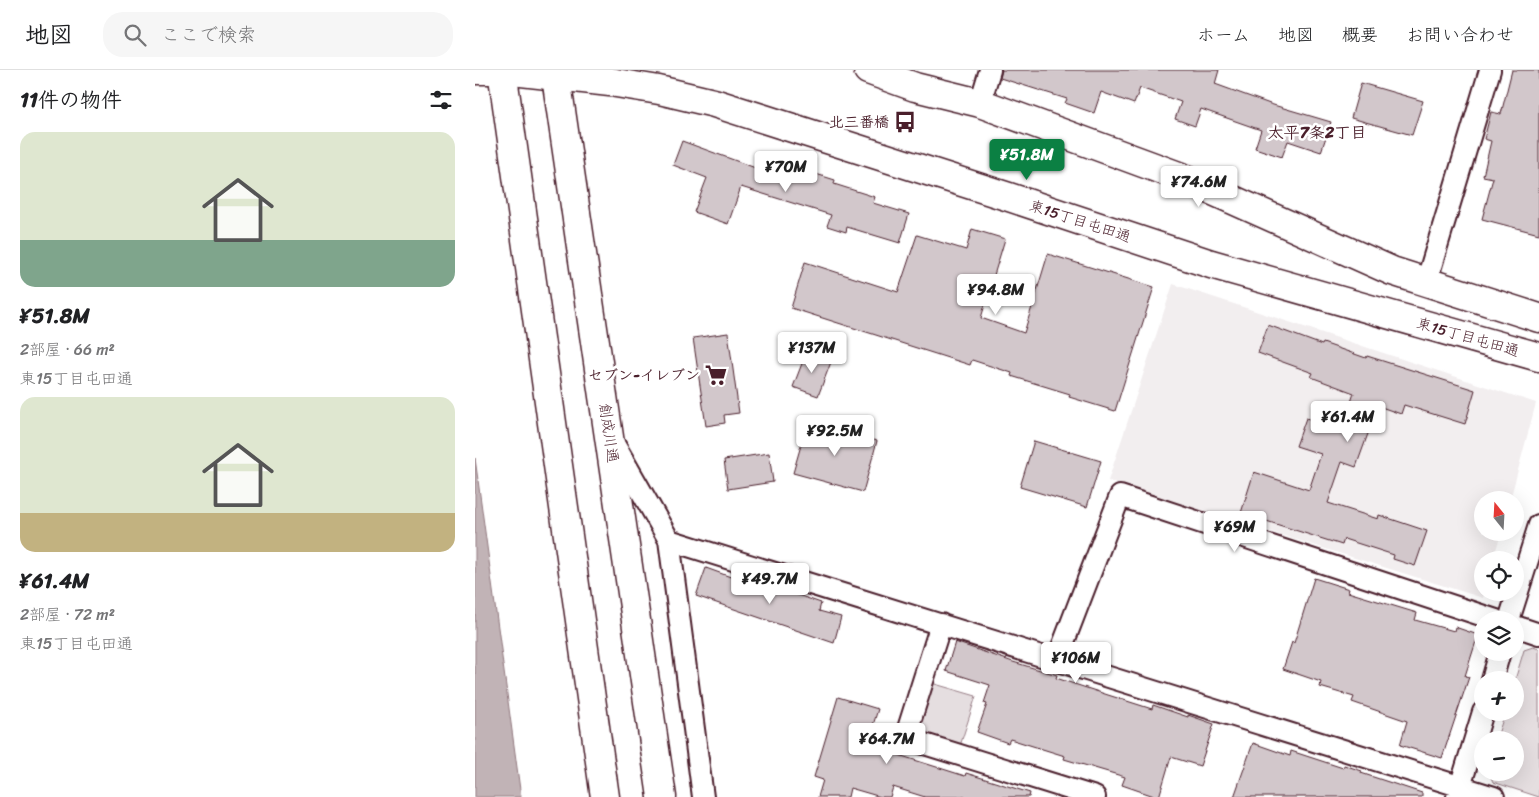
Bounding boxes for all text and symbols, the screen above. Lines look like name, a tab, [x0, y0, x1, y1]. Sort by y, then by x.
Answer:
search box	[103, 12, 453, 57]
text: 地図	[25, 14, 73, 56]
text: ここで検索	[161, 18, 256, 51]
text: ホーム	[1197, 19, 1250, 51]
text: 地図	[1278, 19, 1314, 51]
text: 概要	[1342, 19, 1378, 51]
text: お問い合わせ	[1406, 19, 1514, 51]
icon: search	[121, 21, 149, 49]
text: 11件の物件	[20, 81, 122, 119]
icon: filters	[427, 86, 455, 114]
place label: 北三番橋	[829, 109, 889, 135]
bus stop icon: 北三番橋	[892, 109, 918, 135]
district label: 太平7条2丁目	[1268, 118, 1366, 147]
pin: ¥51.8M	[986, 138, 1068, 181]
text: ¥51.8M	[1000, 140, 1054, 169]
pin: ¥70M	[756, 150, 816, 193]
text: ¥70M	[765, 152, 807, 181]
icon: home	[193, 165, 283, 255]
pin: ¥74.6M	[1158, 166, 1240, 208]
text: ¥74.6M	[1172, 167, 1227, 196]
street label: 東15丁目屯田通	[1026, 192, 1134, 250]
pin: ¥94.8M	[955, 274, 1037, 316]
text: ¥94.8M	[968, 275, 1024, 304]
text: ¥51.8M	[20, 297, 90, 335]
street label: 東15丁目屯田通	[1414, 310, 1522, 364]
pin: ¥137M	[777, 332, 847, 374]
text: ¥137M	[789, 333, 835, 362]
text: 2部屋 · 66 m²	[20, 335, 115, 364]
place label: セブン-イレブン	[588, 362, 700, 388]
supermarket icon: セブン-イレブン	[703, 362, 729, 388]
text: 東15丁目屯田通	[20, 364, 133, 393]
pin: ¥61.4M	[1307, 400, 1389, 443]
street label: 創成川通	[592, 401, 626, 465]
text: ¥61.4M	[1322, 402, 1374, 431]
pin: ¥92.5M	[794, 414, 876, 457]
text: ¥92.5M	[807, 416, 863, 445]
icon: home	[193, 430, 283, 520]
north arrow	[1474, 491, 1524, 541]
map controls	[1474, 491, 1524, 781]
pin: ¥69M	[1205, 510, 1265, 553]
text: ¥69M	[1215, 512, 1255, 541]
button: locate	[1474, 551, 1524, 601]
text: ¥61.4M	[20, 562, 89, 600]
pin: ¥49.7M	[729, 562, 811, 605]
text: ¥49.7M	[742, 564, 798, 593]
text: 2部屋 · 72 m²	[20, 600, 115, 629]
button: layers	[1474, 611, 1524, 661]
text: 東15丁目屯田通	[20, 629, 133, 658]
pin: ¥106M	[1041, 642, 1111, 684]
text: ¥106M	[1052, 643, 1100, 672]
button: +	[1474, 671, 1524, 721]
pin: ¥64.7M	[846, 722, 928, 765]
text: ¥64.7M	[860, 724, 915, 753]
button: −	[1474, 731, 1524, 781]

